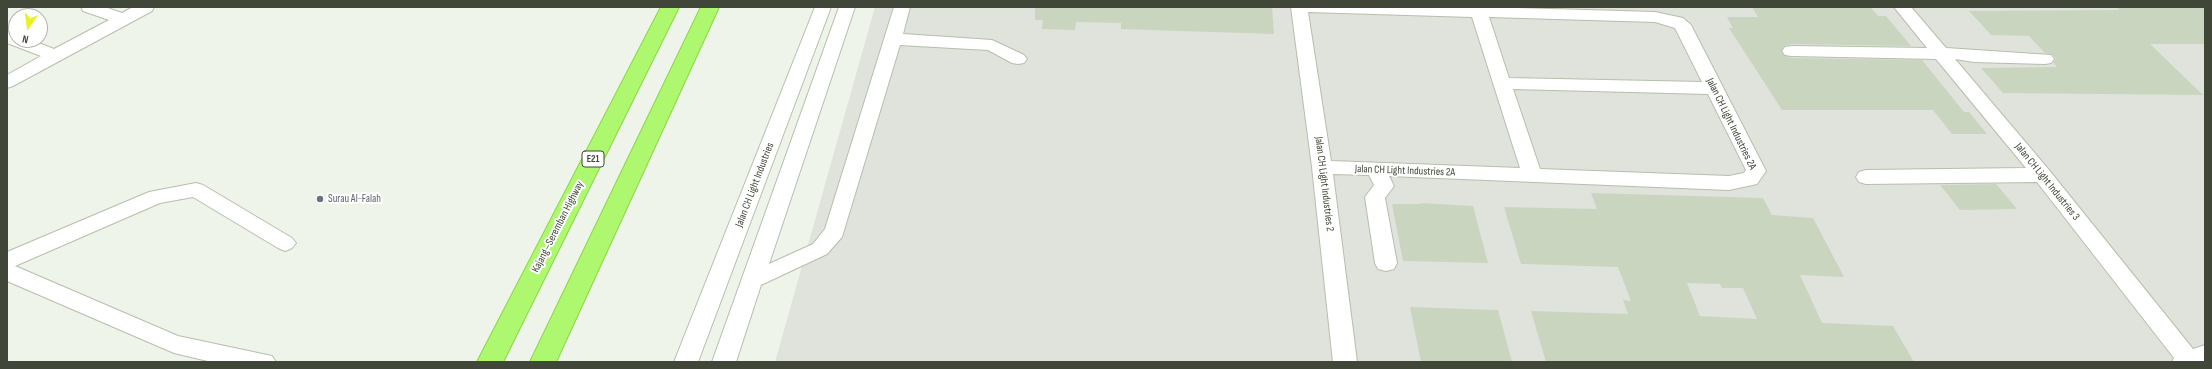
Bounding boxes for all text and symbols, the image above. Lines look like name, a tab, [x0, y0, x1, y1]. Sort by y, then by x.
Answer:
north arrow	[8, 8, 48, 48]
text: N	[21, 32, 30, 46]
street label: Jalan CH Light Industries 2A	[1703, 76, 1759, 172]
street label: Jalan CH Light Industries 2	[1312, 136, 1336, 232]
street label: Jalan CH Light Industries	[733, 141, 777, 229]
street label: Jalan CH Light Industries 3	[2012, 141, 2082, 223]
road number: E21	[582, 151, 604, 167]
street label: Jalan CH Light Industries 2A	[1355, 163, 1455, 179]
street label: Kajang–Seremban Highway	[529, 179, 587, 275]
place label: Surau Al-Falah	[328, 192, 381, 206]
marker: Surau Al-Falah	[315, 194, 325, 204]

